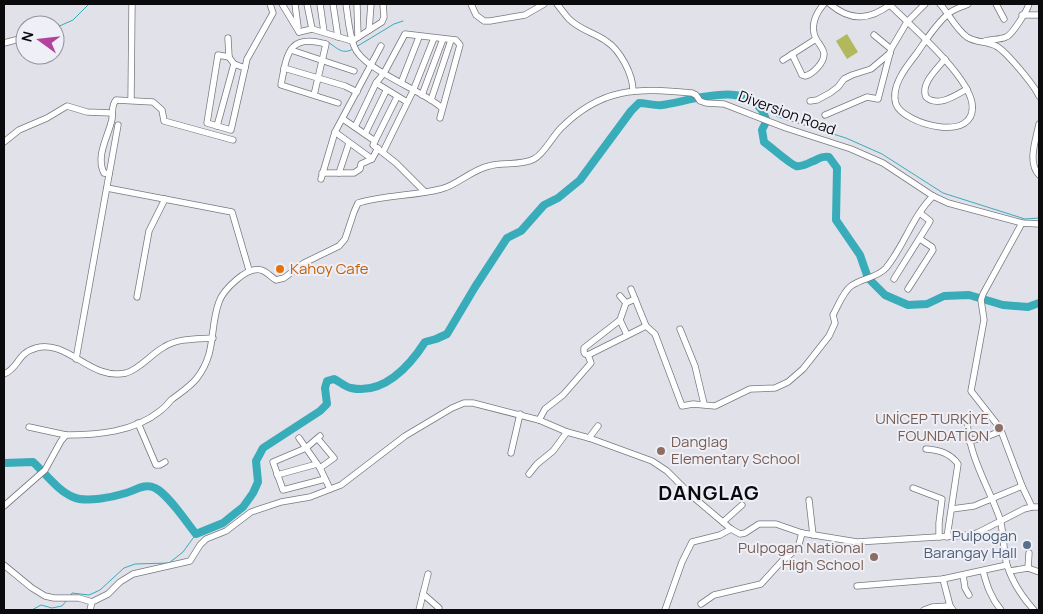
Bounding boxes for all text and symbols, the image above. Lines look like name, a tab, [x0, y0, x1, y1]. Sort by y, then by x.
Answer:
north arrow	[15, 15, 65, 65]
text: N	[16, 29, 37, 44]
street label: Diversion Road	[735, 85, 839, 140]
place label: Kahoy Cafe	[290, 258, 369, 279]
marker: Kahoy Cafe	[274, 263, 286, 275]
place label: UNİCEP TURKİYE FOUNDATİON	[875, 408, 989, 446]
marker: UNİCEP TURKİYE FOUNDATİON	[993, 422, 1005, 434]
place label: Danglag Elementary School	[671, 431, 800, 469]
marker: Danglag Elementary School	[655, 445, 667, 457]
district label: DANGLAG	[658, 479, 760, 506]
place label: Pulpogan Barangay Hall	[924, 525, 1017, 563]
place label: Pulpogan National High School	[738, 537, 864, 575]
marker: Pulpogan Barangay Hall	[1021, 539, 1033, 551]
marker: Pulpogan National High School	[868, 551, 880, 563]

